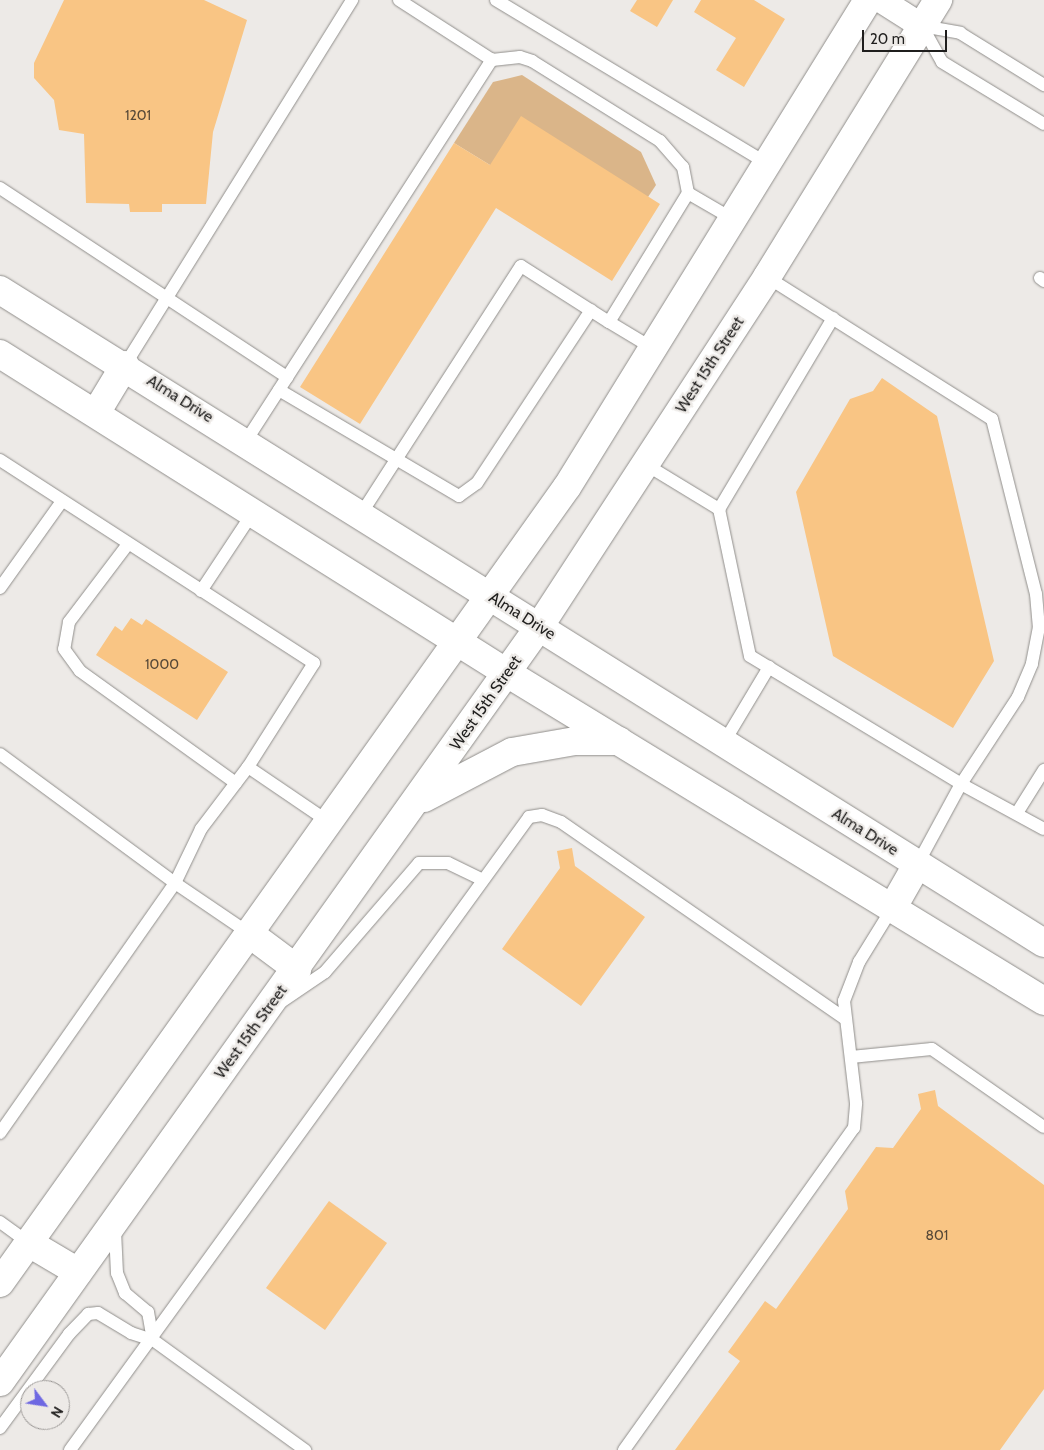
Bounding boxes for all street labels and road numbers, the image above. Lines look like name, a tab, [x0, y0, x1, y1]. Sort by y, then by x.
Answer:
street label: West 15th Street	[672, 313, 748, 417]
street label: Alma Drive	[143, 371, 217, 427]
street label: Alma Drive	[485, 588, 559, 644]
street label: West 15th Street	[446, 652, 526, 754]
street label: Alma Drive	[828, 804, 902, 860]
street label: West 15th Street	[211, 981, 291, 1083]

